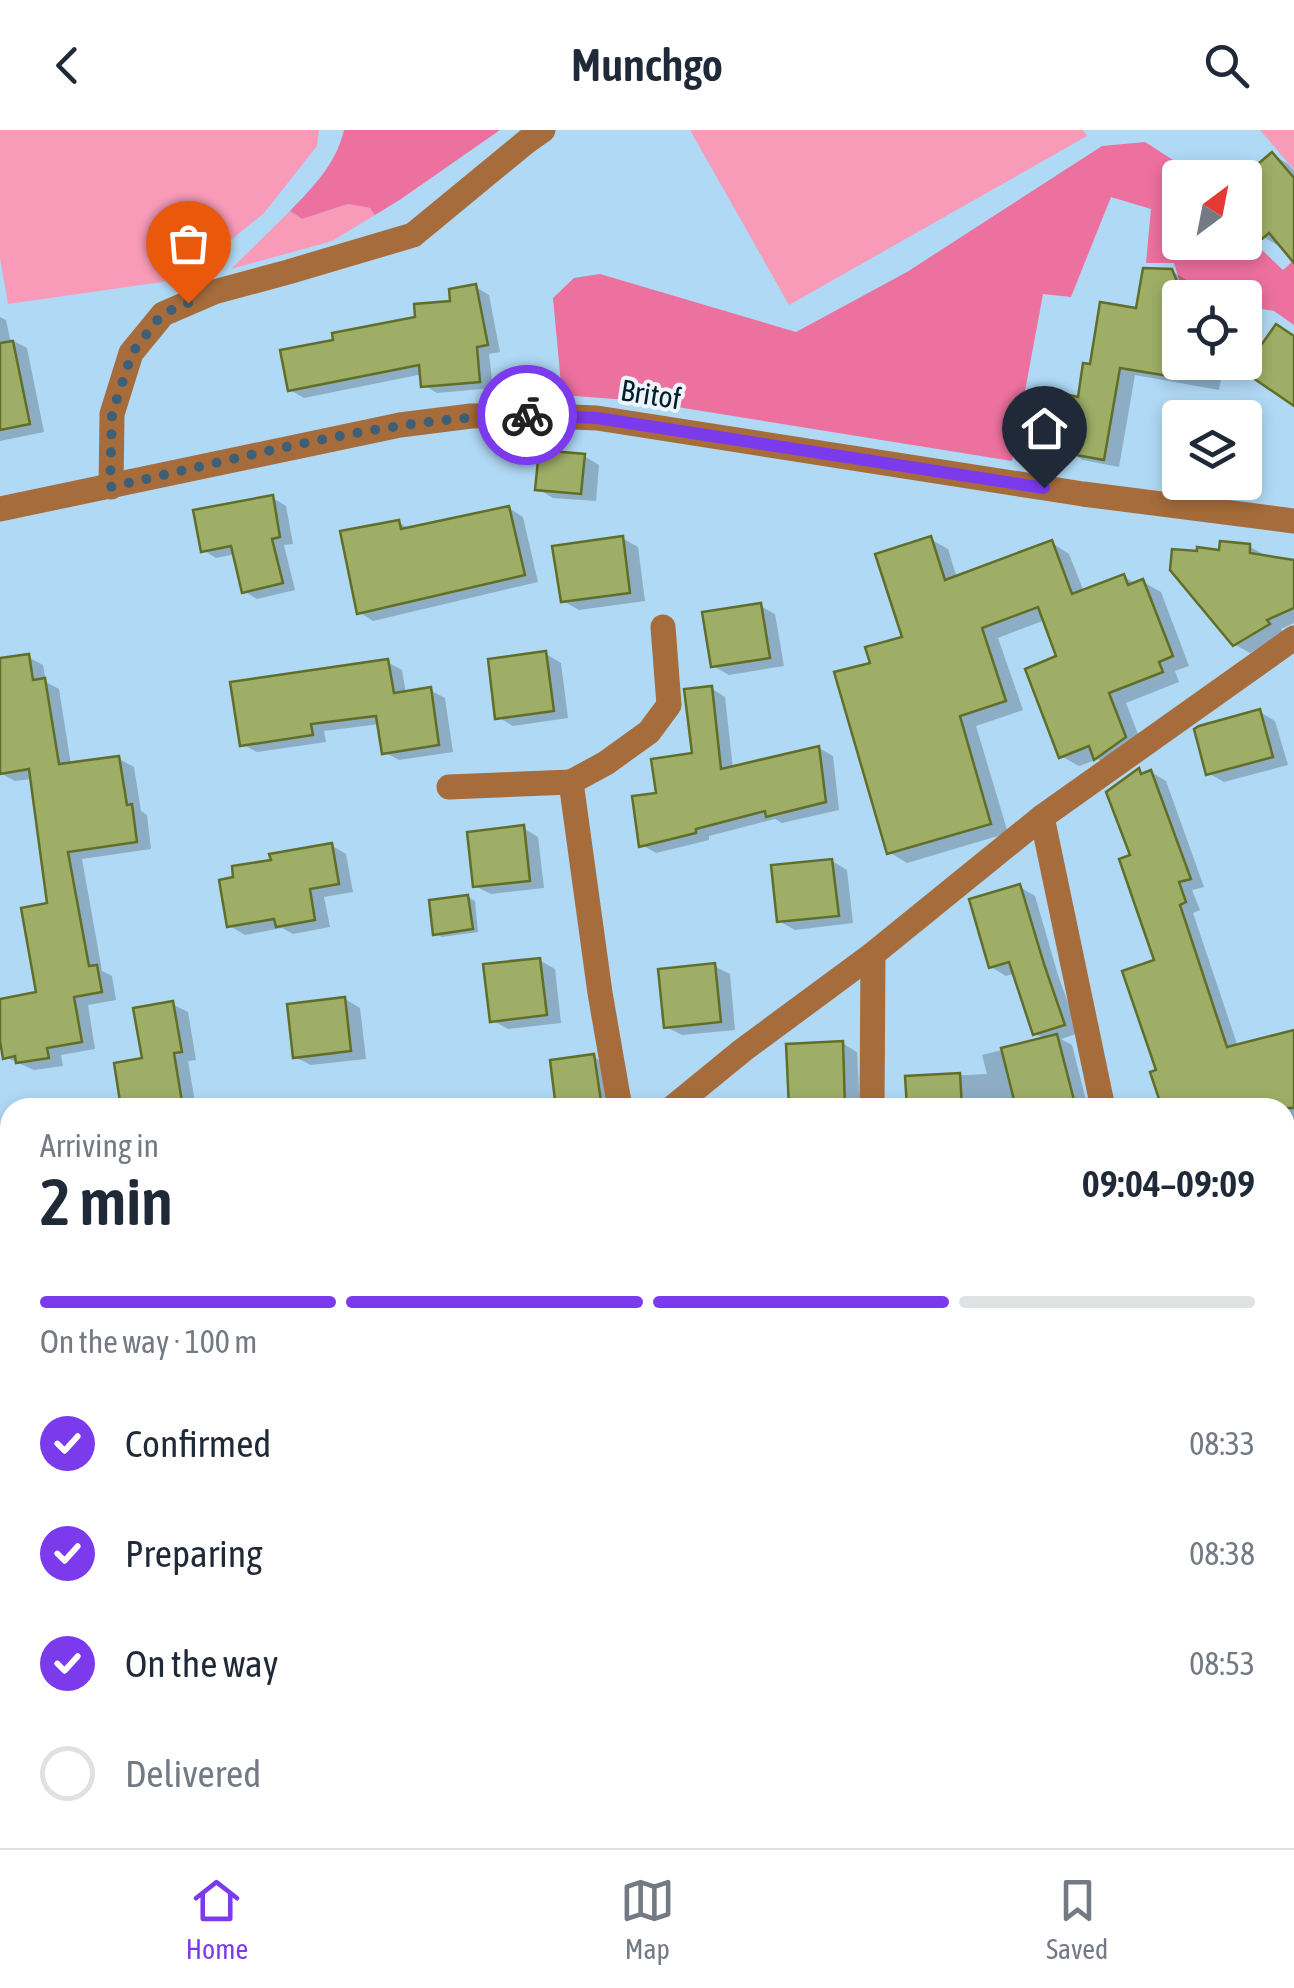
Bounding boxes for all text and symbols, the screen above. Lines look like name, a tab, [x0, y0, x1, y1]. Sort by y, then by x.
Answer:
icon: back	[40, 38, 95, 93]
icon: search	[1199, 38, 1254, 93]
text: Munchgo	[571, 39, 723, 91]
north arrow	[1162, 160, 1262, 260]
map controls	[1162, 160, 1262, 500]
pin	[146, 201, 231, 304]
icon: bag	[161, 216, 216, 271]
button: locate	[1162, 280, 1262, 380]
courier	[477, 365, 577, 465]
street label: Britof	[618, 372, 684, 416]
pin	[1002, 386, 1087, 489]
icon: bike	[500, 388, 555, 443]
button: layers	[1162, 400, 1262, 500]
icon: home	[1017, 401, 1072, 456]
text: Arriving in	[40, 1127, 159, 1164]
text: 09:04–09:09	[1082, 1162, 1255, 1205]
text: 2 min	[40, 1164, 173, 1239]
text: On the way · 100 m	[40, 1323, 257, 1360]
icon: check	[40, 1416, 95, 1471]
text: Confirmed	[125, 1422, 271, 1465]
text: 08:33	[1189, 1425, 1255, 1462]
icon: check	[40, 1526, 95, 1581]
text: Preparing	[125, 1532, 263, 1575]
text: 08:38	[1189, 1535, 1255, 1572]
icon: check	[40, 1636, 95, 1691]
text: On the way	[125, 1642, 278, 1685]
text: 08:53	[1189, 1645, 1255, 1682]
text: Delivered	[125, 1752, 261, 1795]
tab: Home	[186, 1873, 248, 1965]
tab: Map	[620, 1873, 675, 1965]
tab: Saved	[1046, 1873, 1108, 1965]

